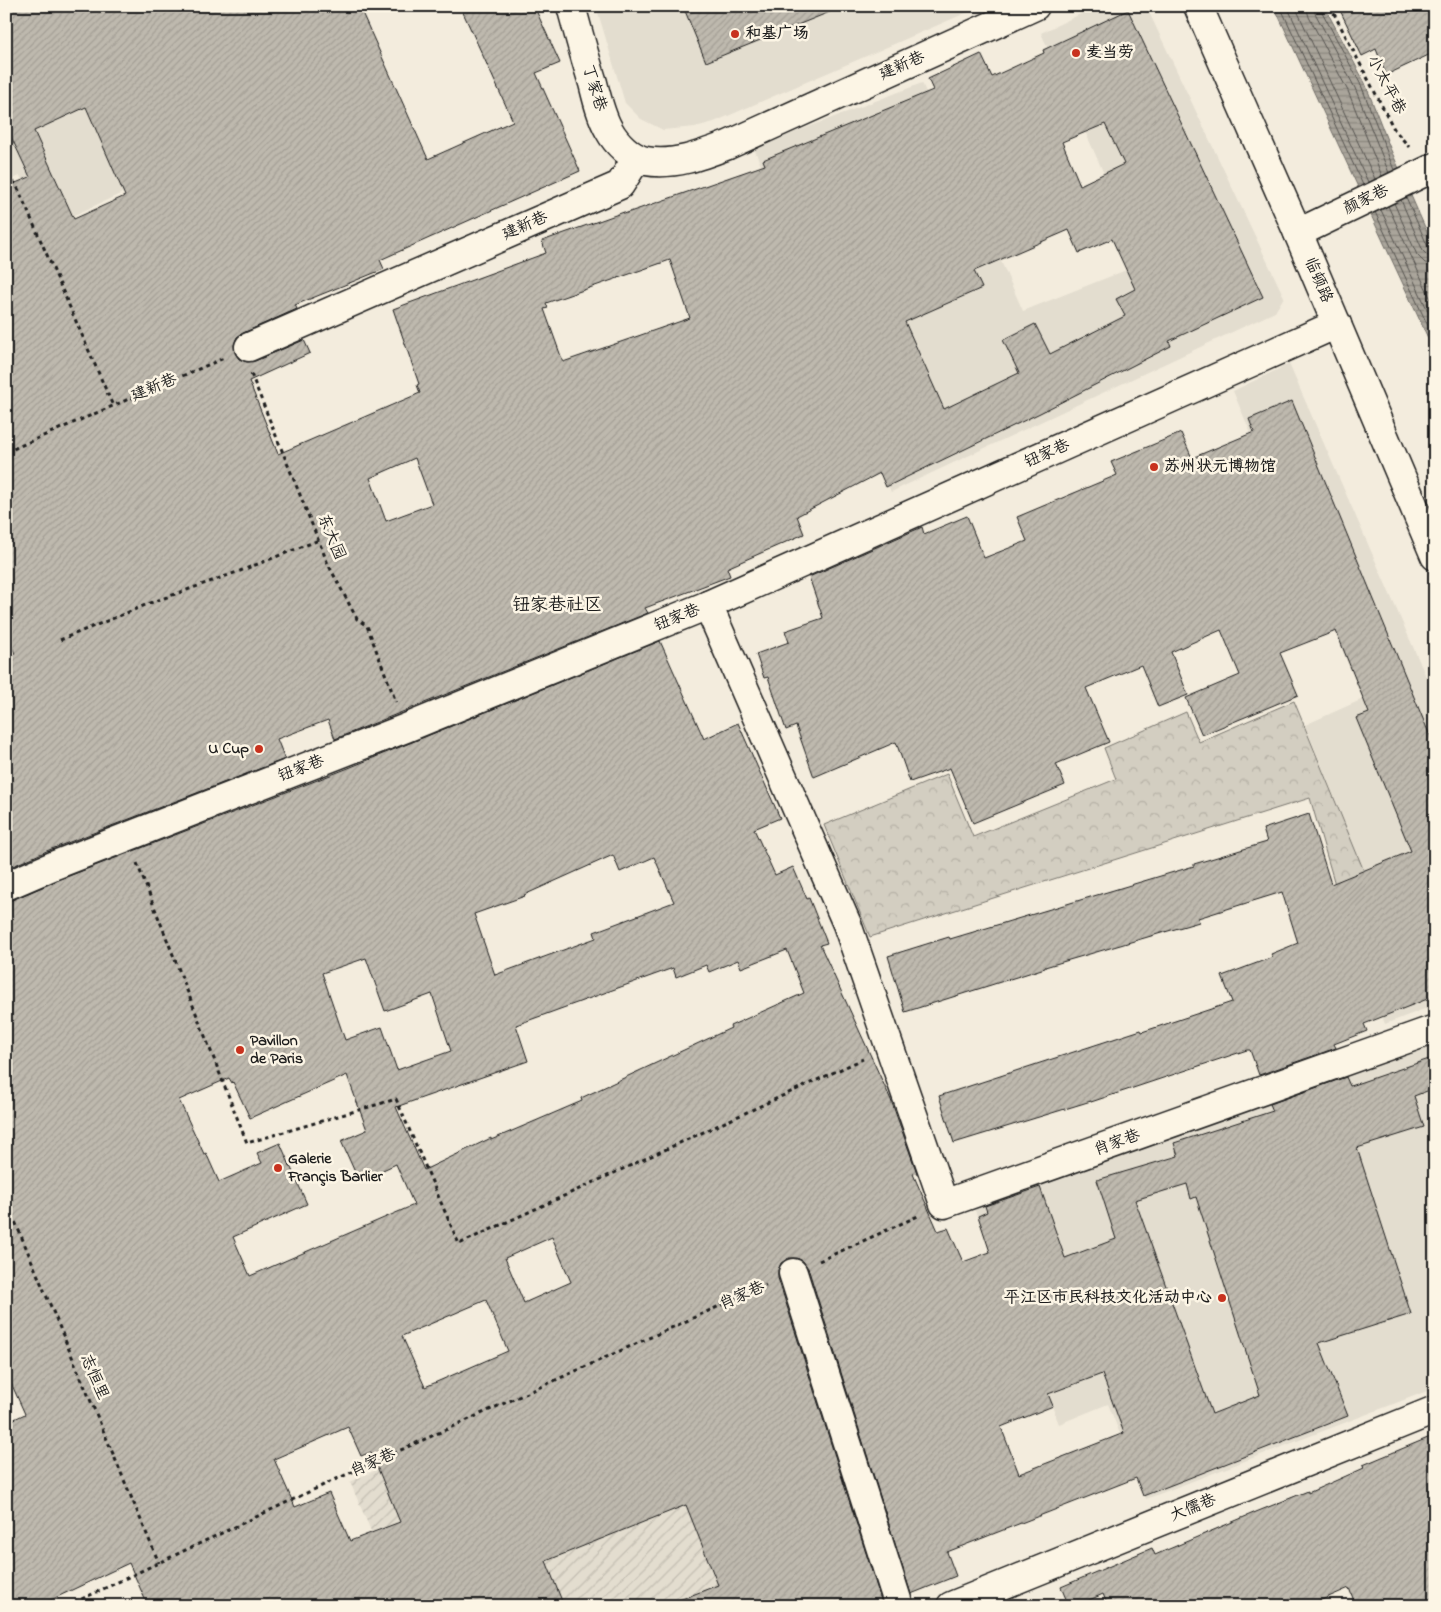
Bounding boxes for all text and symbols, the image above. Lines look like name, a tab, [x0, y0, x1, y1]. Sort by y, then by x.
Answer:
place label: 和基广场	[745, 22, 809, 46]
marker: 和基广场	[729, 28, 741, 40]
place label: 麦当劳	[1086, 41, 1134, 65]
street label: 建新巷	[875, 45, 929, 87]
marker: 麦当劳	[1070, 47, 1082, 59]
street label: 小太平巷	[1360, 51, 1412, 119]
street label: 丁家巷	[576, 62, 612, 114]
street label: 颜家巷	[1339, 179, 1393, 221]
street label: 建新巷	[498, 205, 552, 247]
street label: 临顿路	[1298, 253, 1338, 307]
street label: 建新巷	[127, 368, 181, 408]
street label: 钮家巷	[1020, 433, 1074, 475]
place label: 苏州状元博物馆	[1164, 455, 1276, 479]
marker: 苏州状元博物馆	[1148, 461, 1160, 473]
street label: 东大园	[311, 510, 351, 564]
district label: 钮家巷社区	[512, 593, 602, 619]
street label: 钮家巷	[650, 598, 704, 638]
place label: U Cup	[208, 737, 249, 761]
marker: U Cup	[253, 743, 265, 755]
street label: 钮家巷	[274, 749, 328, 789]
place label: Pavillon de Paris	[250, 1029, 303, 1071]
marker: Pavillon de Paris	[234, 1044, 246, 1056]
street label: 肖家巷	[1090, 1124, 1144, 1162]
place label: Galerie Françis Barlier	[287, 1147, 384, 1189]
marker: Galerie Françis Barlier	[272, 1162, 284, 1174]
street label: 肖家巷	[715, 1275, 769, 1317]
place label: 平江区市民科技文化活动中心	[1004, 1286, 1212, 1310]
marker: 平江区市民科技文化活动中心	[1216, 1292, 1228, 1304]
street label: 志恒里	[74, 1350, 114, 1404]
street label: 肖家巷	[346, 1442, 400, 1484]
street label: 大儒巷	[1166, 1488, 1220, 1528]

